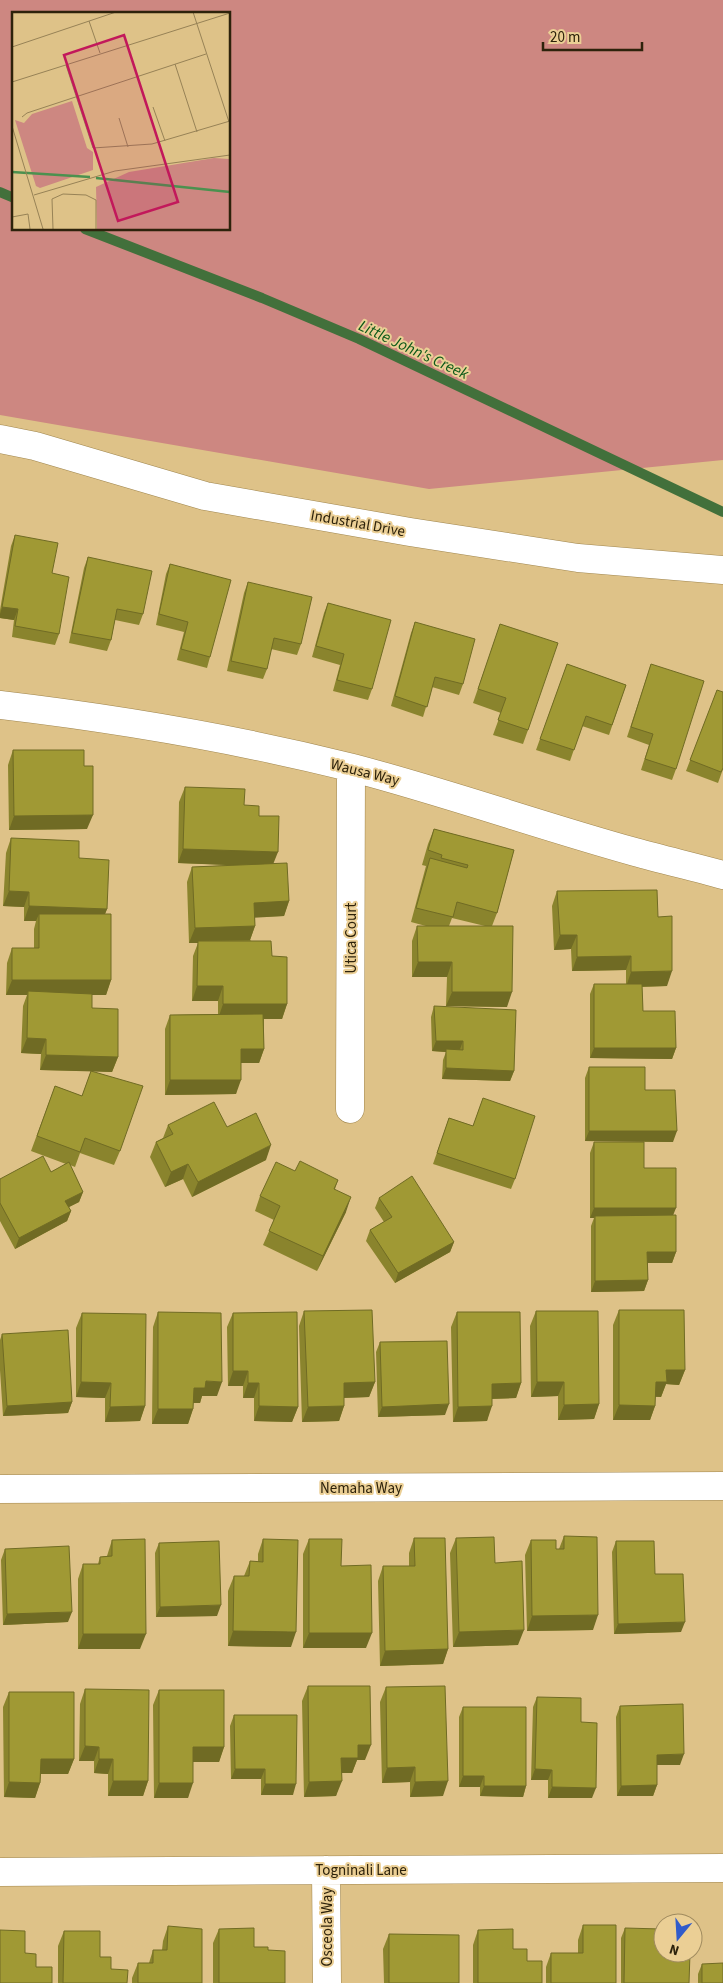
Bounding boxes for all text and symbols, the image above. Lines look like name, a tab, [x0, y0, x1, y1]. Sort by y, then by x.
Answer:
inset map	[12, 12, 230, 230]
scale bar	[543, 20, 642, 52]
text: 20 m	[550, 27, 580, 48]
water label: Little John's Creek	[355, 315, 472, 385]
street label: Industrial Drive	[309, 505, 407, 542]
street label: Wausa Way	[328, 754, 401, 791]
street label: Utica Court	[341, 903, 362, 973]
street label: Nemaha Way	[320, 1478, 402, 1499]
street label: Togninali Lane	[315, 1860, 407, 1881]
street label: Osceola Way	[317, 1888, 338, 1966]
north arrow	[653, 1913, 703, 1963]
text: N	[667, 1938, 682, 1960]

